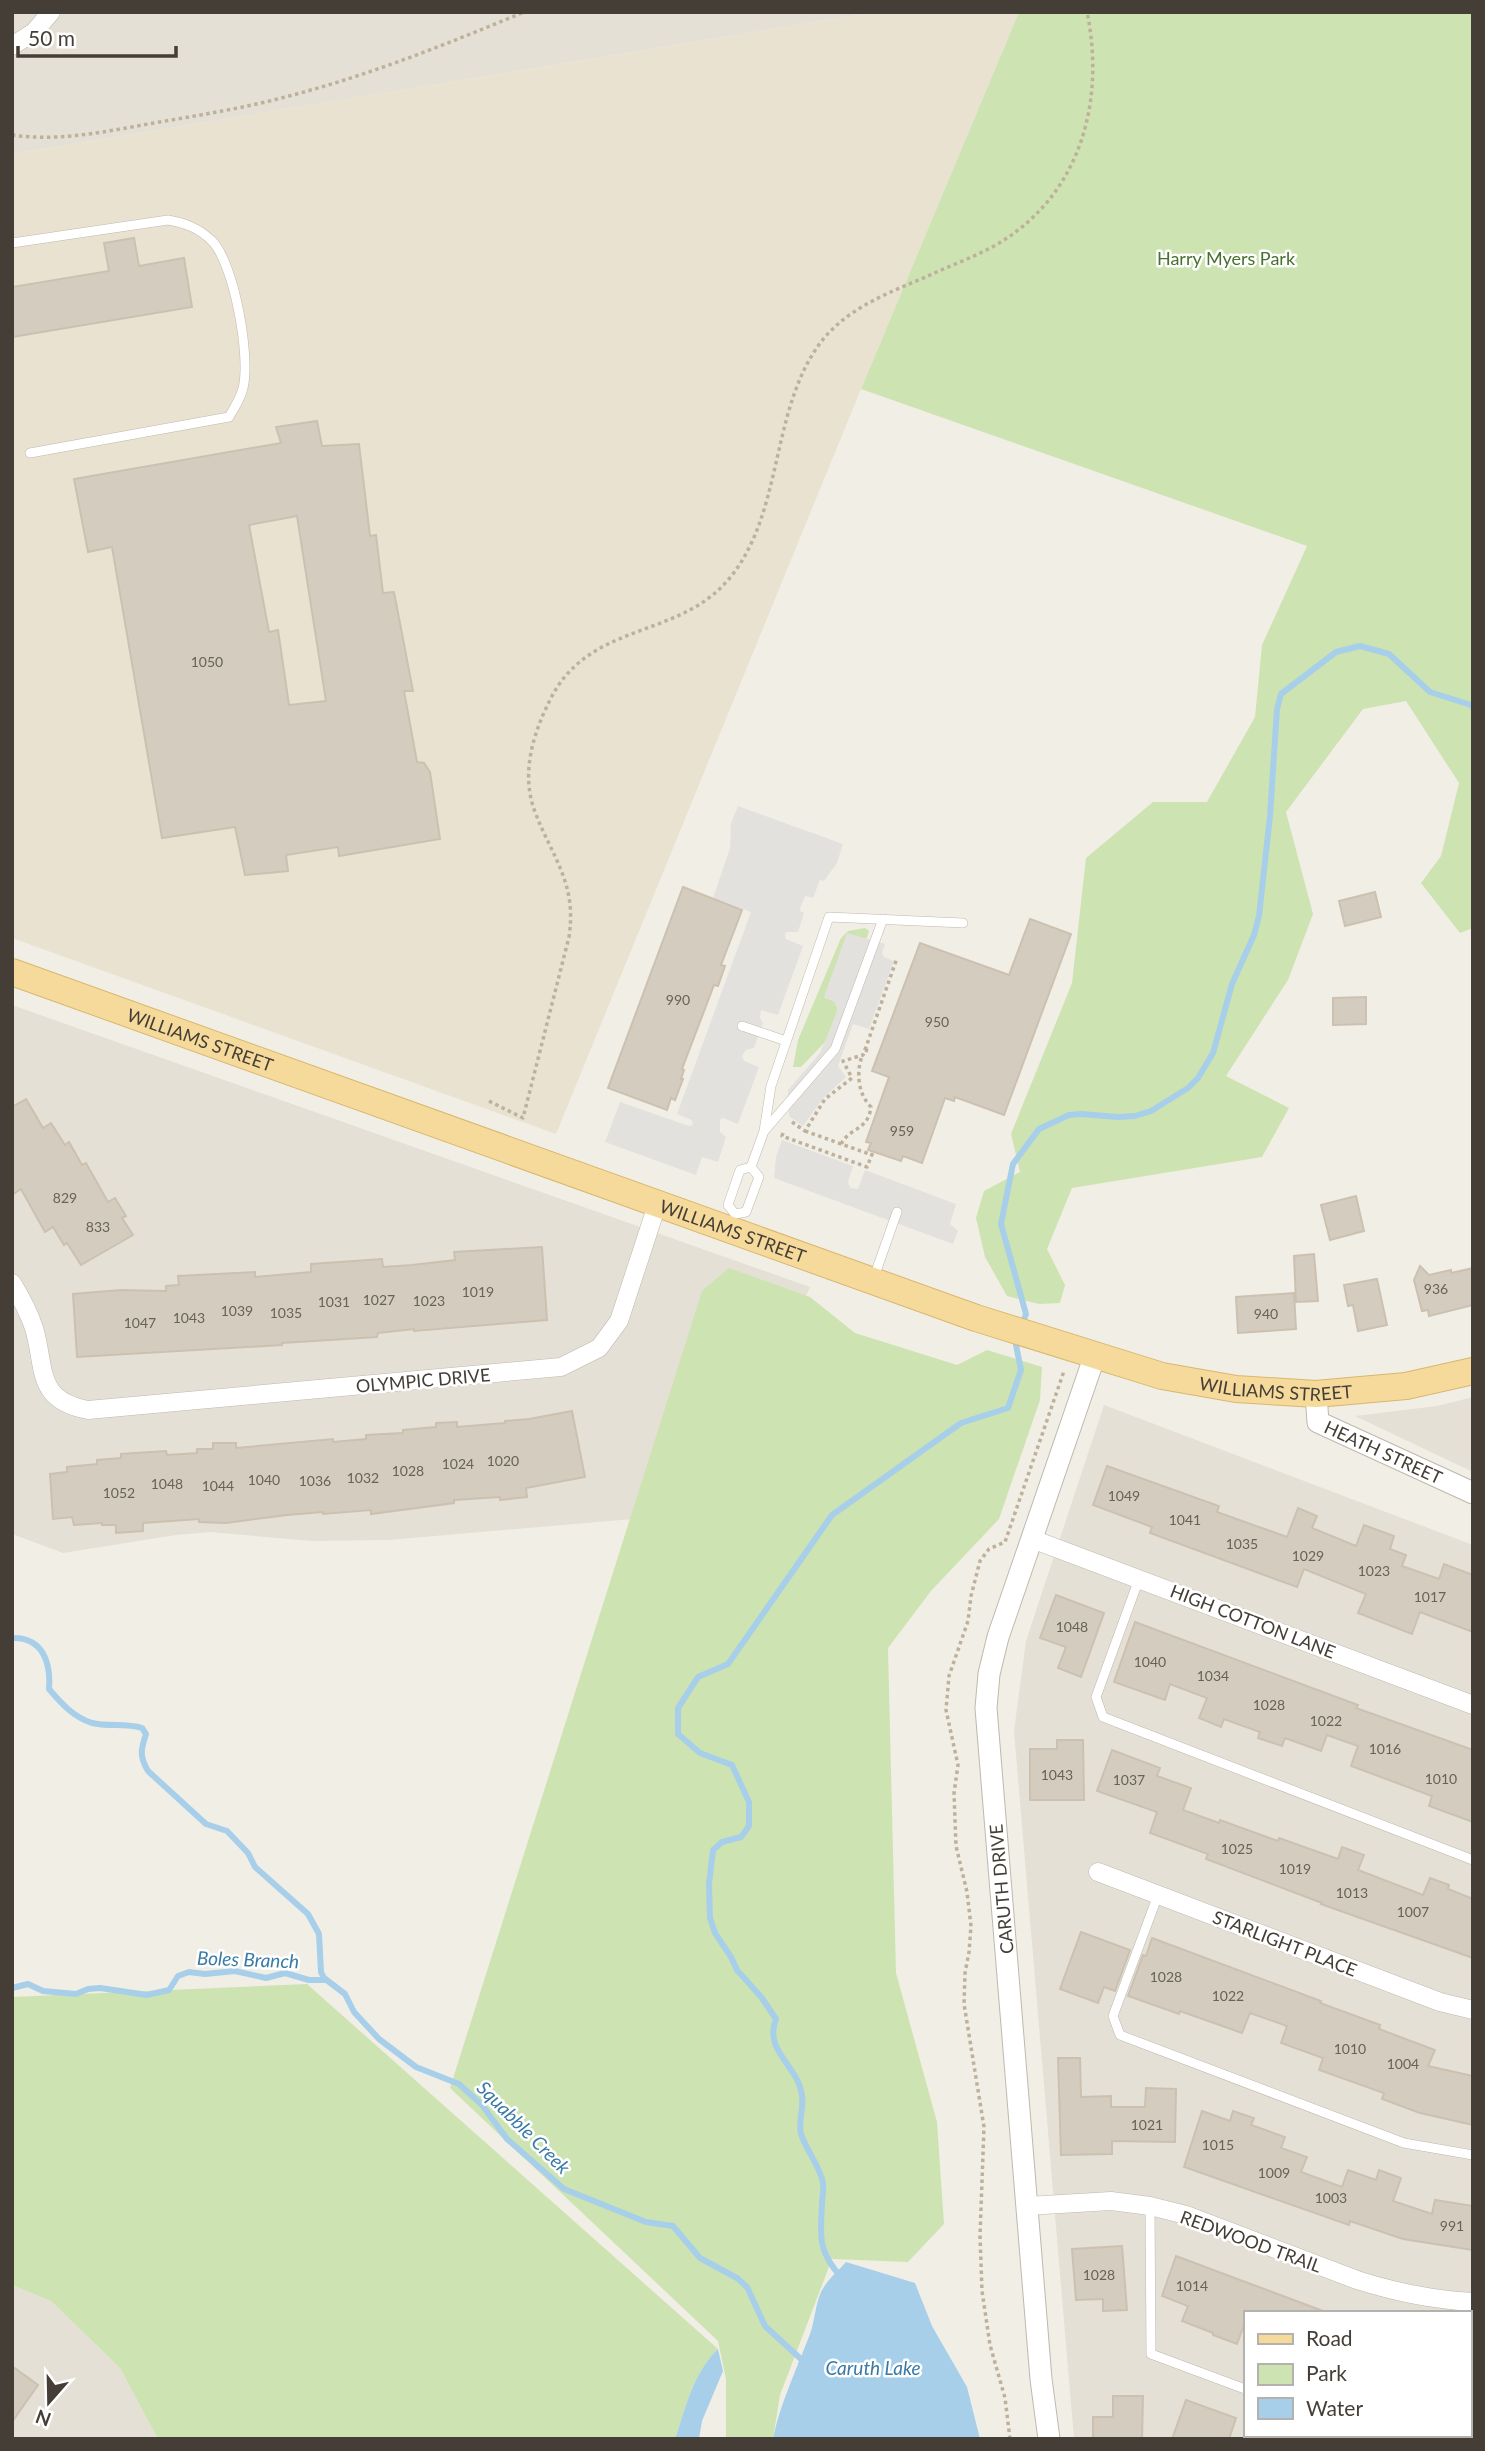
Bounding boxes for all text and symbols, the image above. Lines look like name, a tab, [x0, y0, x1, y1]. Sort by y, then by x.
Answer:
scale bar	[18, 14, 175, 58]
text: 50 m	[28, 25, 75, 50]
park label: Harry Myers Park	[1157, 247, 1296, 269]
house number: 1050	[191, 653, 223, 670]
house number: 990	[666, 991, 690, 1008]
street label: WILLIAMS STREET	[124, 1003, 277, 1076]
house number: 950	[925, 1013, 949, 1030]
house number: 959	[890, 1122, 914, 1139]
house number: 829	[53, 1189, 77, 1206]
street label: WILLIAMS STREET	[657, 1194, 809, 1267]
house number: 833	[86, 1218, 110, 1235]
house number: 936	[1424, 1280, 1448, 1297]
house number: 1019	[462, 1283, 494, 1300]
house number: 1027	[363, 1291, 395, 1308]
house number: 1023	[413, 1292, 445, 1309]
house number: 1031	[318, 1293, 350, 1310]
house number: 1039	[221, 1302, 253, 1319]
house number: 1035	[270, 1304, 302, 1321]
house number: 940	[1254, 1305, 1278, 1322]
house number: 1043	[173, 1309, 205, 1326]
house number: 1047	[124, 1314, 156, 1331]
street label: OLYMPIC DRIVE	[355, 1363, 491, 1397]
street label: WILLIAMS STREET	[1198, 1372, 1354, 1405]
street label: HEATH STREET	[1321, 1415, 1446, 1489]
house number: 1020	[487, 1452, 519, 1469]
house number: 1024	[442, 1455, 474, 1472]
house number: 1028	[392, 1462, 424, 1479]
house number: 1032	[347, 1469, 379, 1486]
house number: 1040	[248, 1471, 280, 1488]
house number: 1036	[299, 1472, 331, 1489]
house number: 1048	[151, 1475, 183, 1492]
house number: 1044	[202, 1477, 234, 1494]
house number: 1052	[103, 1484, 135, 1501]
house number: 1049	[1108, 1487, 1140, 1504]
house number: 1041	[1169, 1511, 1201, 1528]
house number: 1035	[1226, 1535, 1258, 1552]
house number: 1029	[1292, 1547, 1324, 1564]
house number: 1023	[1358, 1562, 1390, 1579]
street label: HIGH COTTON LANE	[1167, 1579, 1339, 1663]
house number: 1017	[1414, 1588, 1446, 1605]
house number: 1048	[1056, 1618, 1088, 1635]
house number: 1040	[1134, 1653, 1166, 1670]
house number: 1034	[1197, 1667, 1229, 1684]
house number: 1028	[1253, 1696, 1285, 1713]
house number: 1022	[1310, 1712, 1342, 1729]
house number: 1016	[1369, 1740, 1401, 1757]
house number: 1043	[1041, 1766, 1073, 1783]
house number: 1010	[1425, 1770, 1457, 1787]
house number: 1037	[1113, 1771, 1145, 1788]
street label: CARUTH DRIVE	[984, 1823, 1018, 1955]
house number: 1025	[1221, 1840, 1253, 1857]
house number: 1019	[1279, 1860, 1311, 1877]
house number: 1013	[1336, 1884, 1368, 1901]
house number: 1007	[1397, 1903, 1429, 1920]
street label: STARLIGHT PLACE	[1210, 1905, 1360, 1981]
water label: Boles Branch	[196, 1946, 300, 1972]
house number: 1028	[1150, 1968, 1182, 1985]
house number: 1022	[1212, 1987, 1244, 2004]
house number: 1010	[1334, 2040, 1366, 2057]
house number: 1004	[1387, 2055, 1419, 2072]
water label: Squabble Creek	[473, 2076, 576, 2179]
house number: 1021	[1131, 2116, 1163, 2133]
house number: 1015	[1202, 2136, 1234, 2153]
house number: 1009	[1258, 2164, 1290, 2181]
house number: 1003	[1315, 2189, 1347, 2206]
street label: REDWOOD TRAIL	[1177, 2205, 1325, 2277]
house number: 991	[1440, 2217, 1464, 2234]
house number: 1028	[1083, 2266, 1115, 2283]
house number: 1014	[1176, 2277, 1208, 2294]
legend	[1244, 2311, 1471, 2437]
text: Road	[1306, 2325, 1353, 2350]
water label: Caruth Lake	[825, 2356, 921, 2379]
text: Park	[1306, 2360, 1347, 2385]
north arrow	[14, 2367, 84, 2437]
text: Water	[1306, 2395, 1363, 2420]
text: N	[32, 2405, 54, 2432]

